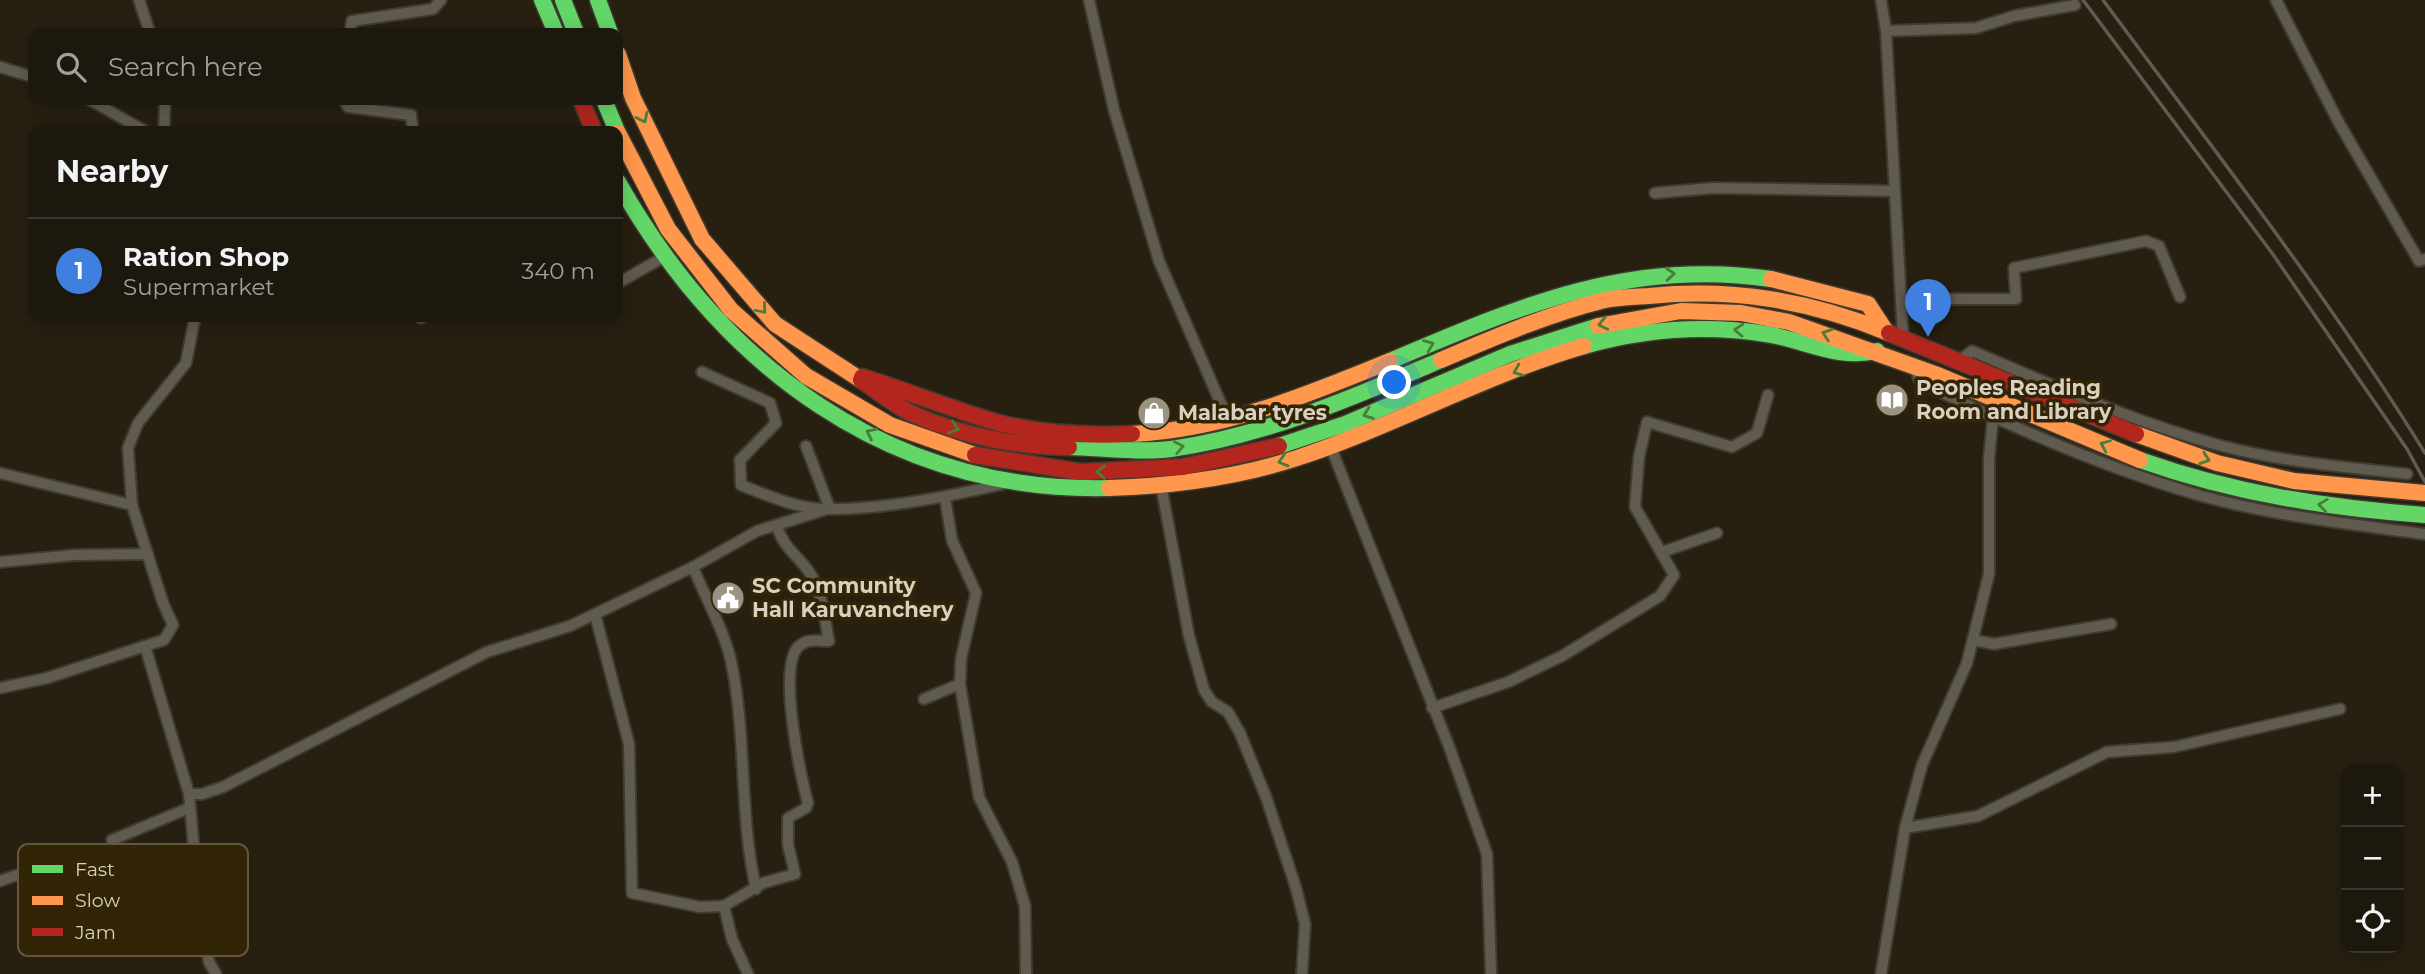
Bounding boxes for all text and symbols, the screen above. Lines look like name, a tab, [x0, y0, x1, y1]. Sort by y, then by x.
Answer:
search box	[28, 28, 623, 105]
icon: search	[52, 48, 90, 86]
text: Search here	[108, 51, 263, 83]
one-way arrow	[635, 111, 649, 123]
text: Nearby	[56, 153, 168, 190]
text: Ration Shop	[123, 241, 289, 273]
text: 1	[74, 257, 84, 285]
text: 340 m	[521, 257, 595, 285]
one-way arrow	[1664, 267, 1675, 282]
text: Supermarket	[123, 273, 275, 301]
pin: 1	[1905, 279, 1951, 337]
one-way arrow	[754, 301, 766, 314]
one-way arrow	[1597, 316, 1609, 330]
one-way arrow	[1733, 323, 1744, 338]
one-way arrow	[1821, 328, 1833, 342]
one-way arrow	[1423, 340, 1435, 354]
one-way arrow	[1512, 363, 1524, 377]
your location	[1377, 365, 1411, 399]
place label: Peoples Reading Room and Library	[1916, 375, 2112, 424]
library icon: Peoples Reading Room and Library	[1873, 381, 1911, 419]
shop icon: Malabar tyres	[1135, 394, 1173, 432]
place label: Malabar tyres	[1178, 400, 1327, 425]
one-way arrow	[1363, 406, 1375, 420]
one-way arrow	[947, 420, 960, 434]
one-way arrow	[866, 427, 878, 441]
one-way arrow	[2099, 439, 2112, 453]
one-way arrow	[1173, 440, 1185, 455]
one-way arrow	[2199, 451, 2211, 465]
one-way arrow	[1277, 453, 1289, 468]
one-way arrow	[1095, 464, 1105, 480]
one-way arrow	[2317, 497, 2329, 512]
place label: SC Community Hall Karuvanchery	[752, 573, 954, 622]
public building icon: SC Community Hall Karuvanchery	[709, 579, 747, 617]
map controls	[2341, 764, 2404, 953]
button: +	[2341, 764, 2404, 827]
button: −	[2341, 827, 2404, 890]
legend	[18, 844, 248, 956]
text: Fast	[75, 858, 115, 881]
text: Slow	[75, 889, 120, 912]
button: locate	[2341, 890, 2404, 953]
text: Jam	[74, 921, 116, 944]

